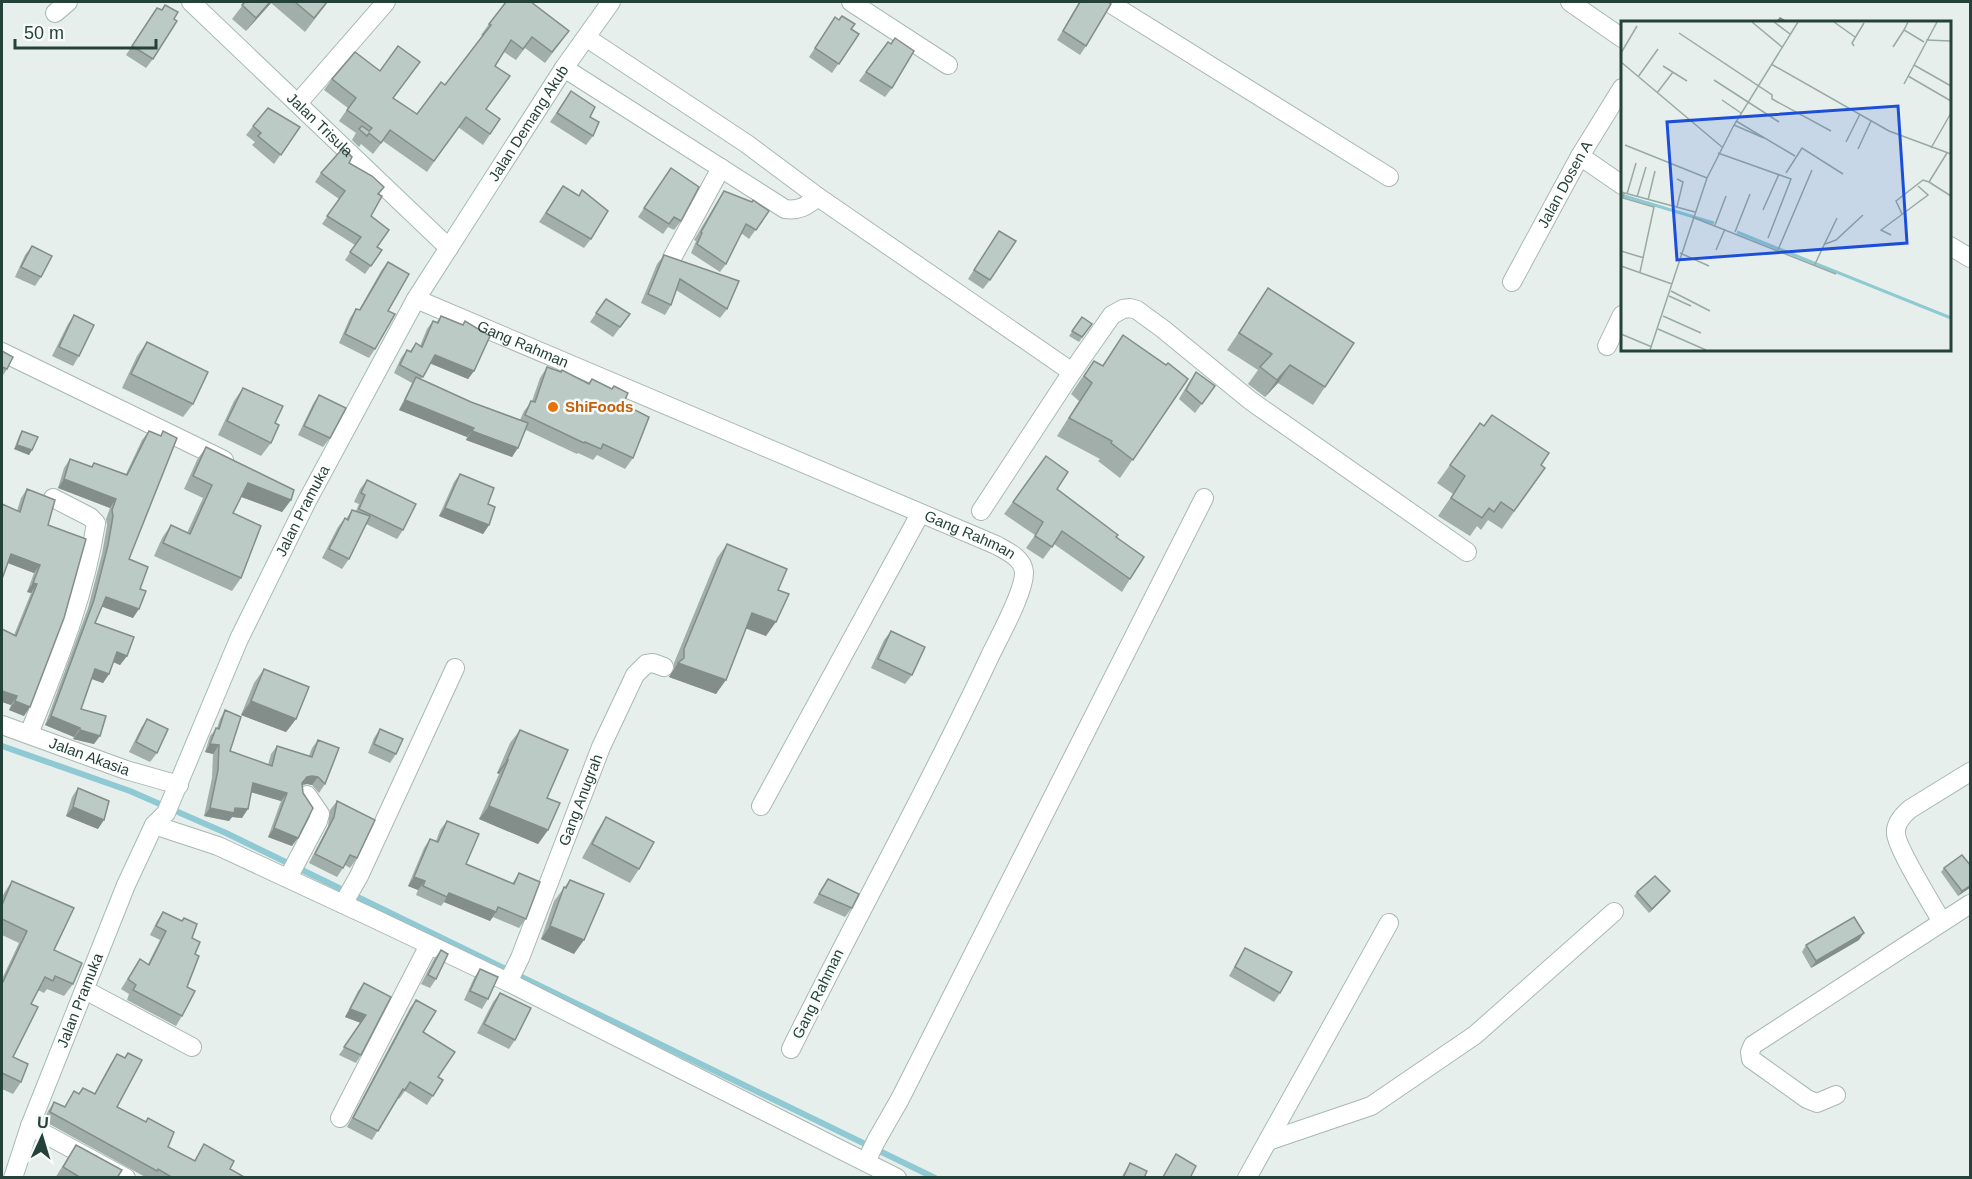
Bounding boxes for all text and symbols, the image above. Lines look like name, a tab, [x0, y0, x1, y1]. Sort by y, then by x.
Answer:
scale bar	[15, 12, 156, 50]
inset map	[1621, 21, 1951, 351]
text: 50 m	[24, 23, 64, 43]
street label: Jalan Demang Akub	[485, 62, 572, 184]
street label: Jalan Trisula	[284, 89, 357, 160]
street label: Jalan Dosen A	[1534, 137, 1595, 231]
street label: Gang Rahman	[475, 317, 571, 371]
place label: ShiFoods	[565, 398, 633, 415]
marker: ShiFoods	[546, 400, 560, 414]
street label: Jalan Pramuka	[272, 462, 333, 559]
street label: Gang Rahman	[922, 507, 1019, 562]
street label: Jalan Akasia	[47, 734, 133, 779]
street label: Gang Anugrah	[555, 752, 605, 848]
street label: Gang Rahman	[789, 946, 847, 1041]
street label: Jalan Pramuka	[53, 950, 106, 1050]
north arrow	[12, 1107, 72, 1167]
text: U	[37, 1114, 49, 1131]

